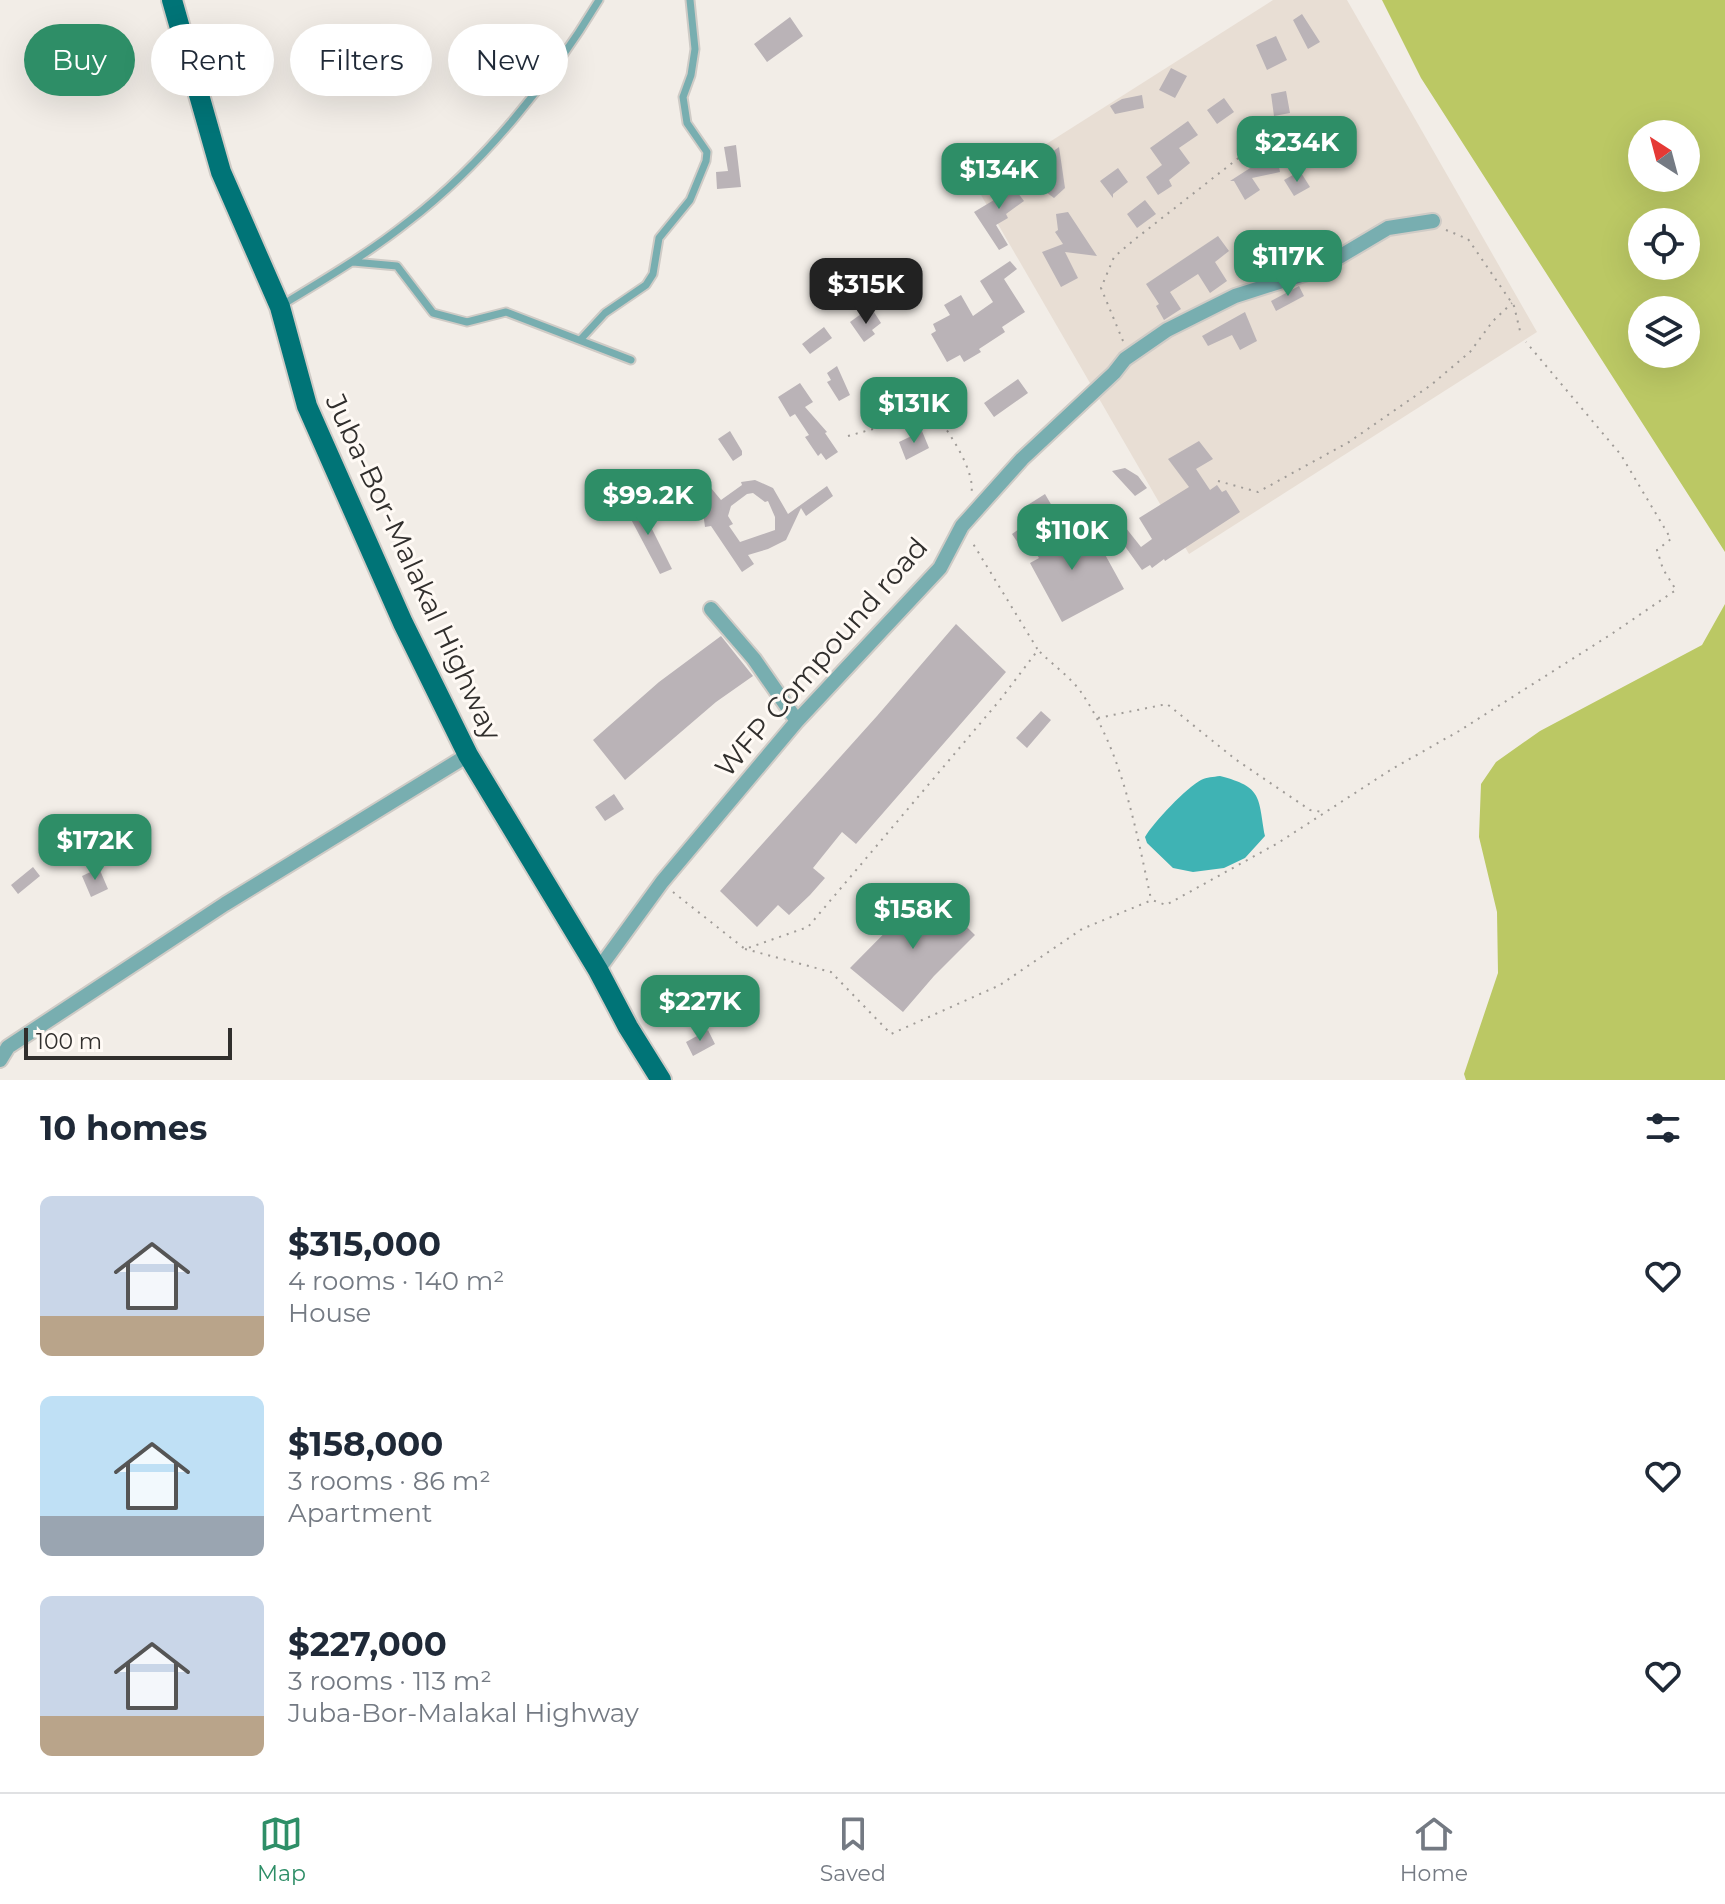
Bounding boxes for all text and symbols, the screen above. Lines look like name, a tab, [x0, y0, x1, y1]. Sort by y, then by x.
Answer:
chip: Buy	[24, 24, 135, 96]
chip: Rent	[151, 24, 274, 96]
chip: Filters	[290, 24, 432, 96]
chip: New	[448, 24, 568, 96]
pin: $234K	[1241, 116, 1353, 184]
north arrow	[1628, 120, 1700, 192]
map controls	[1628, 120, 1700, 368]
text: $234K	[1255, 126, 1339, 158]
pin: $134K	[943, 143, 1055, 211]
text: $134K	[959, 153, 1039, 185]
button: locate	[1628, 208, 1700, 280]
pin: $117K	[1232, 230, 1344, 298]
text: $117K	[1252, 240, 1324, 272]
pin: $315K	[810, 258, 922, 326]
text: $315K	[828, 268, 904, 300]
button: layers	[1628, 296, 1700, 368]
pin: $131K	[858, 377, 970, 445]
text: $131K	[878, 387, 950, 419]
street label: Juba-Bor-Malakal Highway	[318, 388, 510, 746]
pin: $99.2K	[583, 469, 713, 537]
text: $99.2K	[603, 479, 693, 511]
pin: $110K	[1016, 504, 1128, 572]
text: $110K	[1035, 514, 1109, 546]
street label: WFP Compound road	[708, 530, 934, 784]
pin: $172K	[39, 814, 151, 882]
text: $172K	[56, 824, 134, 856]
pin: $158K	[857, 883, 969, 951]
text: $158K	[874, 893, 952, 925]
pin: $227K	[644, 975, 756, 1043]
text: $227K	[659, 985, 741, 1017]
scale bar	[24, 1024, 232, 1060]
text: 100 m	[36, 1028, 102, 1055]
icon: filters	[1641, 1106, 1685, 1150]
text: 10 homes	[40, 1107, 207, 1149]
text: $315,000	[288, 1223, 441, 1265]
icon: home	[104, 1228, 200, 1324]
icon: heart	[1641, 1254, 1685, 1298]
text: 4 rooms · 140 m²	[288, 1265, 505, 1297]
text: House	[288, 1297, 371, 1329]
text: $158,000	[288, 1423, 443, 1465]
icon: home	[104, 1428, 200, 1524]
icon: heart	[1641, 1454, 1685, 1498]
text: 3 rooms · 86 m²	[288, 1465, 491, 1497]
text: Apartment	[288, 1497, 432, 1529]
text: $227,000	[288, 1623, 447, 1665]
icon: home	[104, 1628, 200, 1724]
icon: heart	[1641, 1654, 1685, 1698]
text: 3 rooms · 113 m²	[288, 1665, 492, 1697]
text: Juba-Bor-Malakal Highway	[288, 1697, 639, 1729]
tab: Map	[257, 1812, 306, 1887]
tab: Saved	[820, 1812, 886, 1887]
tab: Home	[1400, 1812, 1468, 1887]

